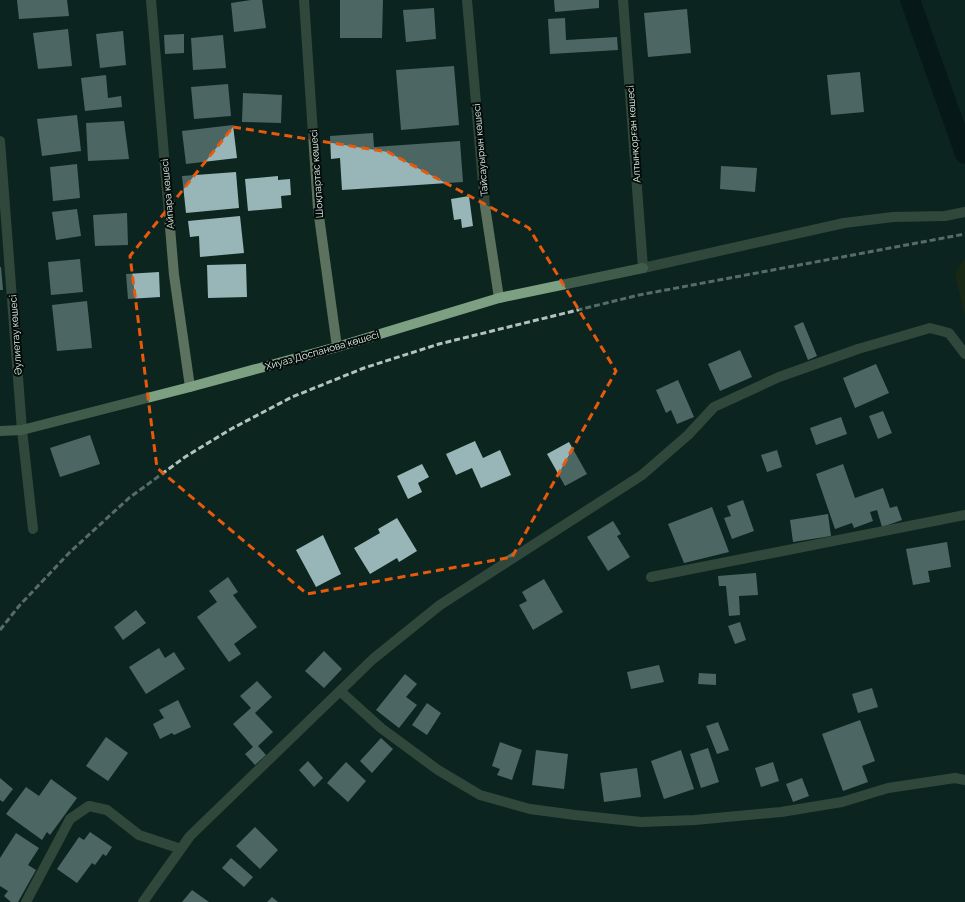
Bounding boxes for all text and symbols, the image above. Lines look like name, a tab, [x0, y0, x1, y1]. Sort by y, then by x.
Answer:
street label: Алтынқорған көшесі	[625, 85, 642, 183]
street label: Тайсауырын көшесі	[471, 103, 490, 197]
street label: Шоқпартас көшесі	[308, 129, 325, 219]
street label: Айпара көшесі	[159, 158, 176, 229]
street label: Әулиетау көшесі	[7, 294, 24, 375]
street label: Хиуаз Доспанова көшесі	[264, 329, 380, 372]

